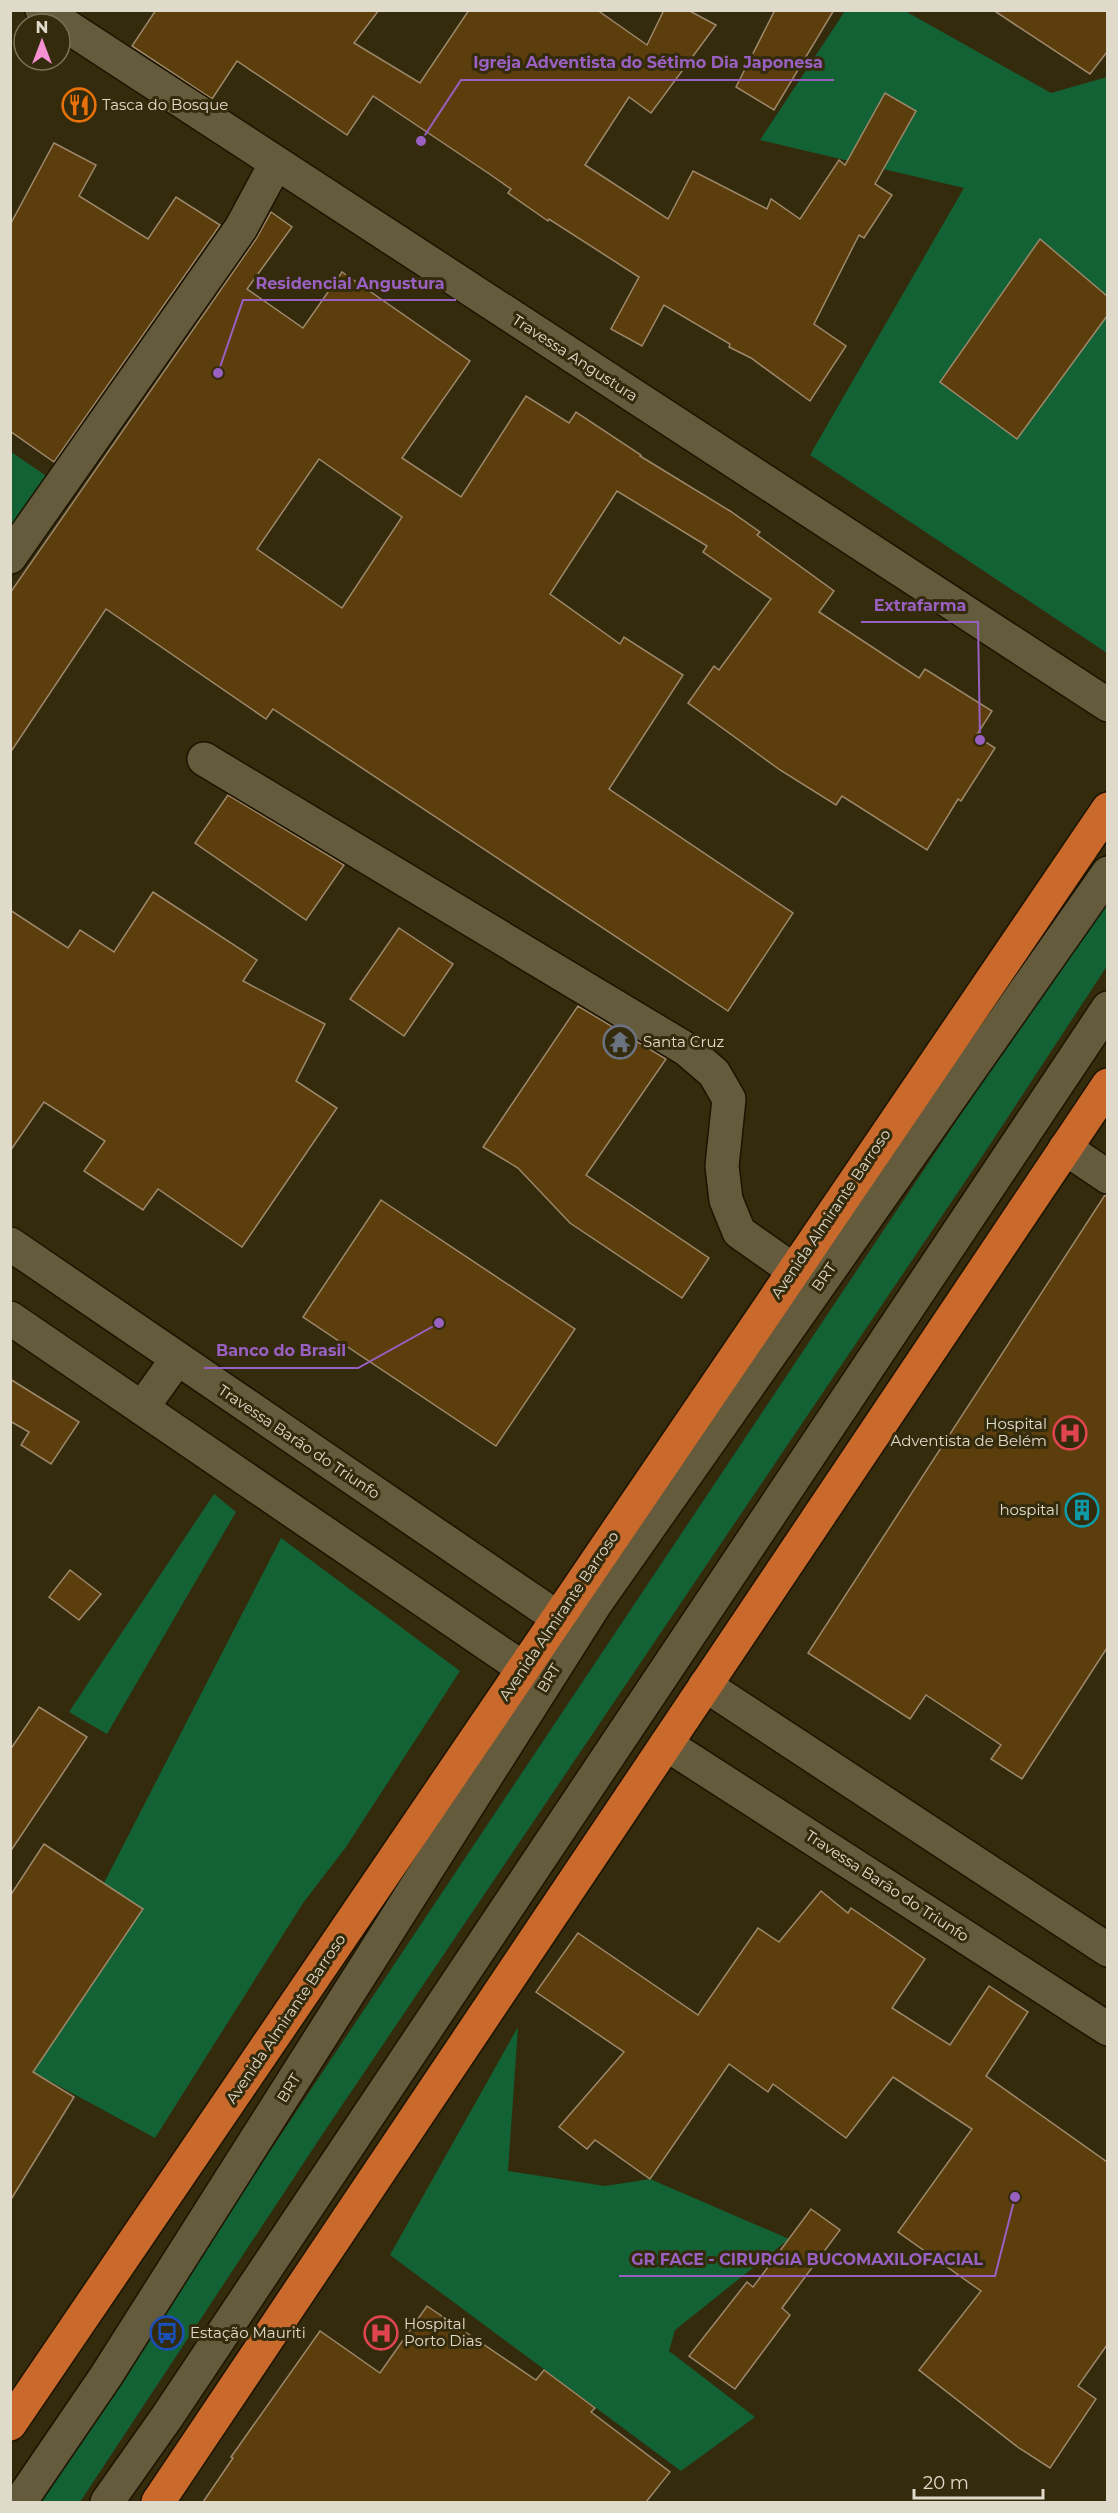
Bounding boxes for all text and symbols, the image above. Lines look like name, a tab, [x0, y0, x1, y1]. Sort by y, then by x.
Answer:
north arrow	[12, 12, 72, 72]
text: N	[36, 18, 48, 37]
callout: Igreja Adventista do Sétimo Dia Japonesa	[461, 46, 834, 80]
text: Igreja Adventista do Sétimo Dia Japonesa	[473, 53, 823, 72]
restaurant icon: Tasca do Bosque	[61, 87, 97, 123]
place label: Tasca do Bosque	[102, 95, 228, 114]
callout: Residencial Angustura	[243, 266, 456, 300]
text: Residencial Angustura	[255, 274, 445, 293]
street label: Travessa Angustura	[509, 310, 642, 405]
callout: Extrafarma	[861, 588, 978, 622]
text: Extrafarma	[874, 596, 966, 615]
temple icon: Santa Cruz	[602, 1024, 638, 1060]
place label: Santa Cruz	[643, 1032, 725, 1051]
street label: Avenida Almirante Barroso	[767, 1125, 894, 1302]
street label: BRT	[807, 1258, 840, 1295]
callout: Banco do Brasil	[204, 1334, 358, 1368]
text: Banco do Brasil	[216, 1341, 346, 1360]
street label: Travessa Barão do Triunfo	[215, 1380, 384, 1503]
place label: Hospital Adventista de Belém	[890, 1414, 1047, 1450]
hospital icon: Hospital Adventista de Belém	[1052, 1415, 1088, 1451]
building icon: hospital	[1064, 1492, 1100, 1528]
place label: hospital	[999, 1500, 1059, 1519]
street label: Avenida Almirante Barroso	[495, 1527, 622, 1704]
street label: BRT	[532, 1659, 565, 1696]
street label: Travessa Barão do Triunfo	[802, 1826, 973, 1946]
street label: Avenida Almirante Barroso	[222, 1930, 349, 2107]
street label: BRT	[272, 2069, 305, 2106]
callout: GR FACE - CIRURGIA BUCOMAXILOFACIAL	[619, 2242, 995, 2276]
text: GR FACE - CIRURGIA BUCOMAXILOFACIAL	[631, 2250, 983, 2269]
place label: Hospital Porto Dias	[404, 2314, 482, 2350]
bus stop icon: Estação Mauriti	[149, 2315, 185, 2351]
hospital icon: Hospital Porto Dias	[363, 2315, 399, 2351]
place label: Estação Mauriti	[190, 2323, 306, 2342]
scale bar	[914, 2462, 1043, 2500]
text: 20 m	[923, 2472, 969, 2494]

